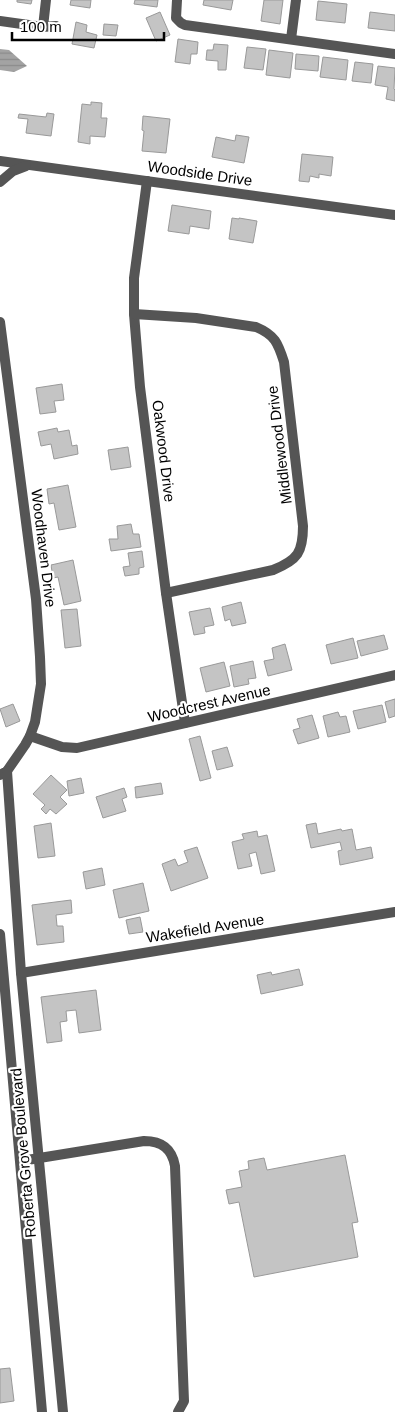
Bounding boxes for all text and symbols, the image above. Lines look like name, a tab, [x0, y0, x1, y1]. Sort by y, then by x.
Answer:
scale bar	[12, 10, 165, 42]
text: 100 m	[20, 18, 62, 35]
street label: Woodside Drive	[147, 157, 253, 189]
street label: Middlewood Drive	[263, 385, 295, 505]
street label: Oakwood Drive	[149, 399, 179, 503]
street label: Woodhaven Drive	[28, 488, 60, 608]
street label: Woodcrest Avenue	[146, 681, 272, 725]
street label: Wakefield Avenue	[145, 910, 265, 946]
street label: Roberta Grove Boulevard	[7, 1068, 39, 1238]

